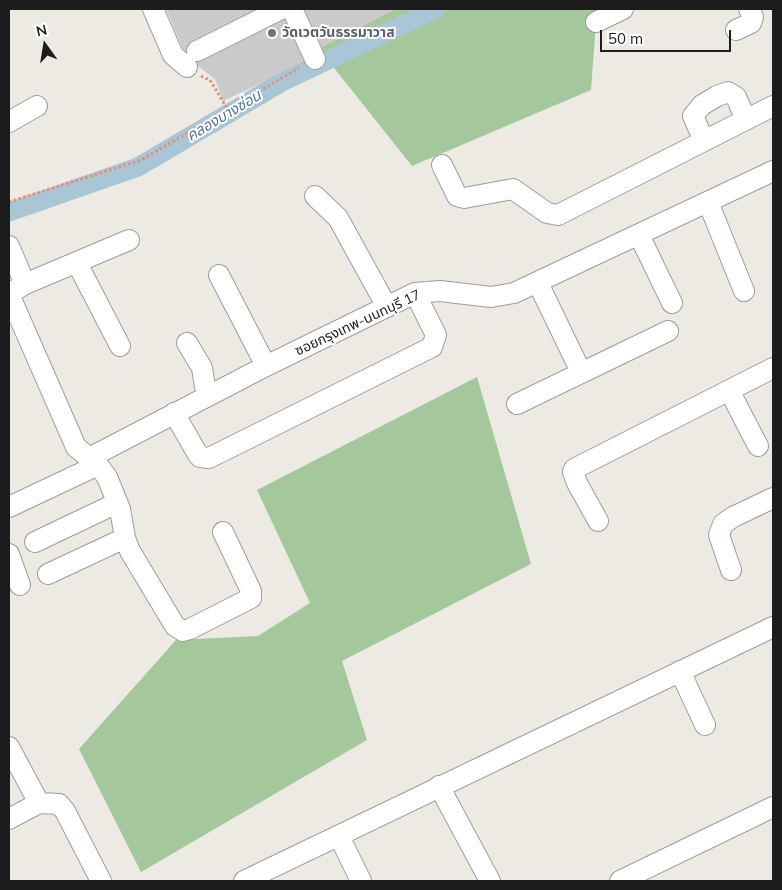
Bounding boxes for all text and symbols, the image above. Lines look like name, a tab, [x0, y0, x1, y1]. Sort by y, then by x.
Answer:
north arrow	[20, 20, 70, 70]
text: N	[34, 20, 49, 40]
scale bar	[602, 20, 733, 52]
place label: วัดเวตวันธรรมาวาส	[282, 25, 395, 41]
marker: วัดเวตวันธรรมาวาส	[266, 27, 278, 39]
text: 50 m	[608, 29, 643, 48]
water label: คลองบางซ่อน	[183, 87, 265, 145]
street label: ซอยกรุงเทพ-นนทบุรี 17	[293, 287, 423, 359]

